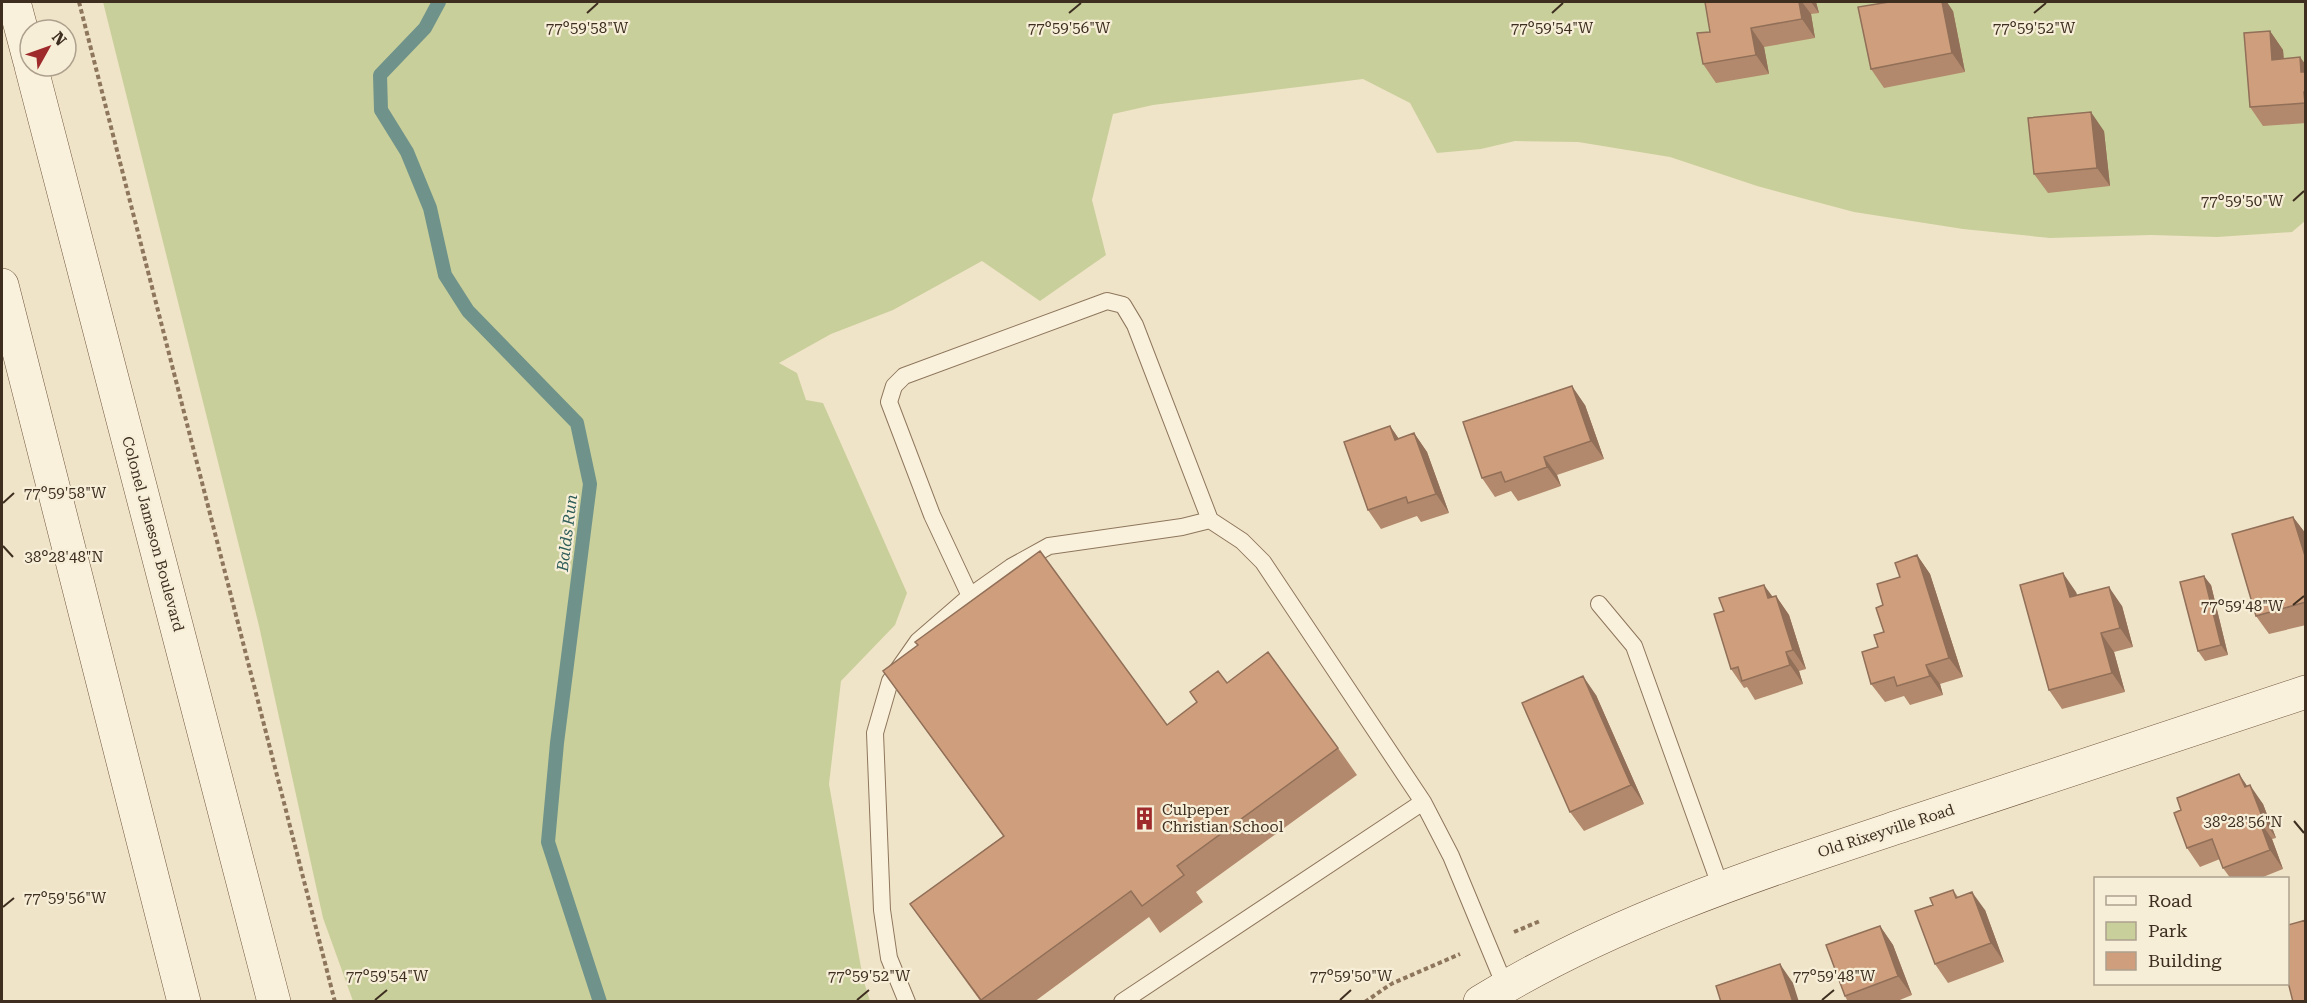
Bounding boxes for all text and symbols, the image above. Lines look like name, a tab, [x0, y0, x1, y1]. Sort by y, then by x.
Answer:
north arrow	[18, 18, 78, 78]
text: 77°59'58"W	[546, 19, 629, 37]
text: 77°59'56"W	[1028, 19, 1111, 37]
text: 77°59'54"W	[1511, 19, 1594, 37]
text: 77°59'52"W	[1993, 19, 2076, 37]
text: N	[48, 28, 70, 50]
text: 77°59'50"W	[2201, 192, 2284, 210]
street label: Colonel Jameson Boulevard	[118, 434, 188, 634]
text: 77°59'58"W	[24, 484, 107, 502]
water label: Balds Run	[553, 493, 581, 574]
text: 38°28'48"N	[24, 548, 104, 566]
text: 77°59'48"W	[2201, 597, 2284, 615]
street label: Old Rixeyville Road	[1815, 800, 1957, 862]
place label: Culpeper Christian School	[1162, 801, 1284, 836]
building icon: Culpeper Christian School	[1131, 806, 1157, 832]
text: 38°28'56"N	[2203, 813, 2283, 831]
legend	[2094, 877, 2289, 985]
text: 77°59'56"W	[24, 889, 107, 907]
text: Road	[2148, 890, 2193, 911]
text: Park	[2148, 920, 2188, 941]
text: Building	[2148, 950, 2222, 971]
text: 77°59'54"W	[346, 967, 429, 985]
text: 77°59'52"W	[828, 967, 911, 985]
text: 77°59'50"W	[1310, 967, 1393, 985]
text: 77°59'48"W	[1793, 967, 1876, 985]

